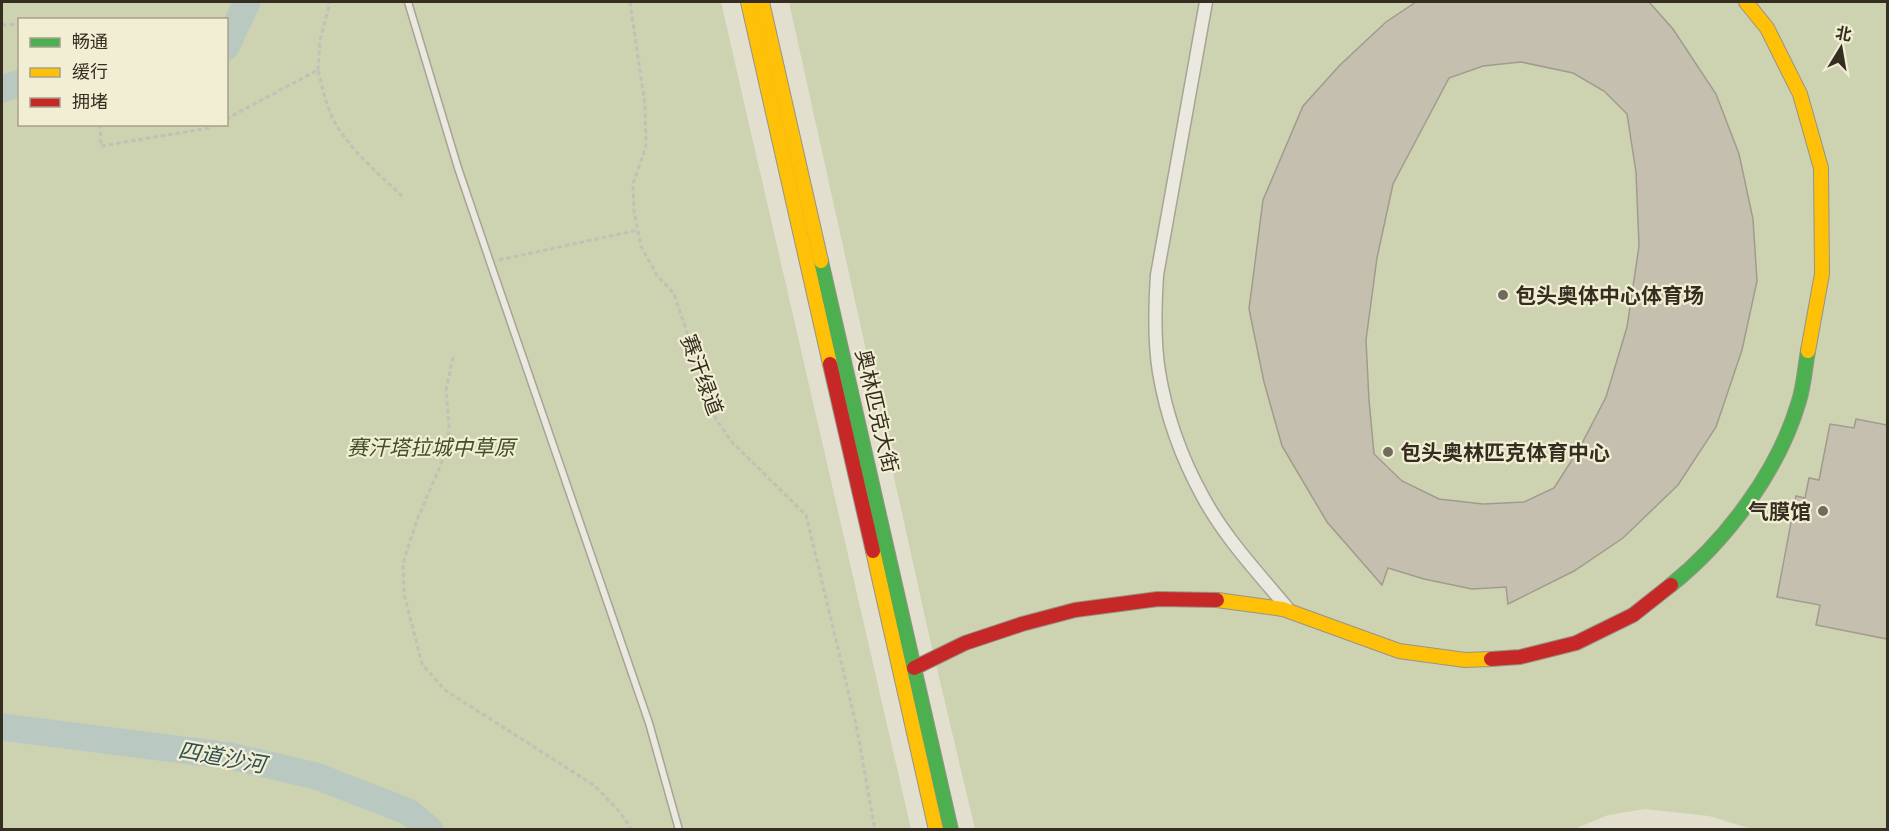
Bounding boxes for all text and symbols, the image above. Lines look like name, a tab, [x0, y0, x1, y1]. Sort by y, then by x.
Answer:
legend	[18, 18, 228, 126]
north arrow	[1811, 18, 1871, 78]
text: 北	[1834, 22, 1854, 45]
text: 畅通	[72, 30, 108, 53]
text: 缓行	[72, 60, 108, 83]
text: 拥堵	[72, 90, 108, 113]
place label: 包头奥体中心体育场	[1515, 282, 1704, 309]
marker: 包头奥体中心体育场	[1496, 288, 1510, 302]
street label: 赛汗绿道	[675, 331, 729, 419]
street label: 奥林匹克大街	[850, 347, 904, 475]
park label: 赛汗塔拉城中草原	[347, 434, 518, 461]
place label: 包头奥林匹克体育中心	[1400, 439, 1610, 466]
marker: 包头奥林匹克体育中心	[1381, 445, 1395, 459]
place label: 气膜馆	[1748, 498, 1811, 525]
marker: 气膜馆	[1816, 504, 1830, 518]
water label: 四道沙河	[176, 736, 272, 779]

